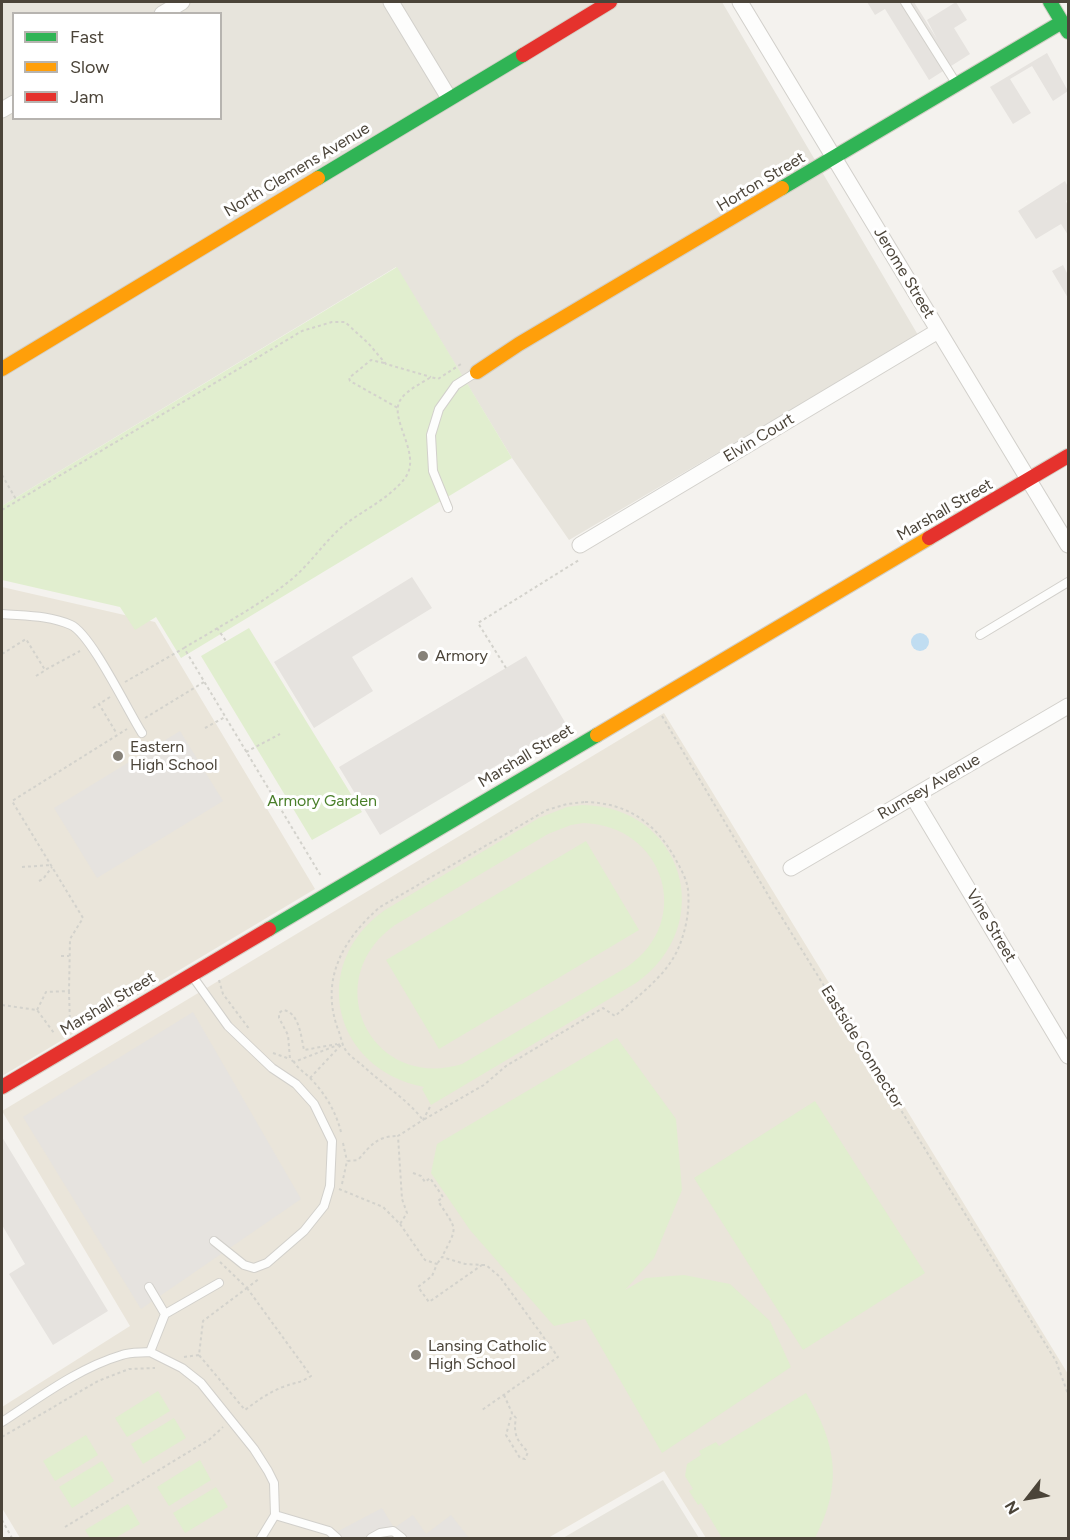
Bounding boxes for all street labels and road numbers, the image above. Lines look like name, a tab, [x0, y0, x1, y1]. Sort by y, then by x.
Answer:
street label: North Clemens Avenue	[221, 119, 373, 221]
street label: Horton Street	[713, 148, 809, 216]
street label: Jerome Street	[869, 224, 939, 322]
street label: Elvin Court	[720, 409, 798, 467]
street label: Marshall Street	[894, 475, 996, 545]
street label: Marshall Street	[475, 720, 577, 792]
street label: Rumsey Avenue	[874, 750, 984, 824]
street label: Vine Street	[962, 886, 1020, 966]
street label: Marshall Street	[57, 968, 159, 1040]
street label: Eastside Connector	[816, 982, 908, 1112]

